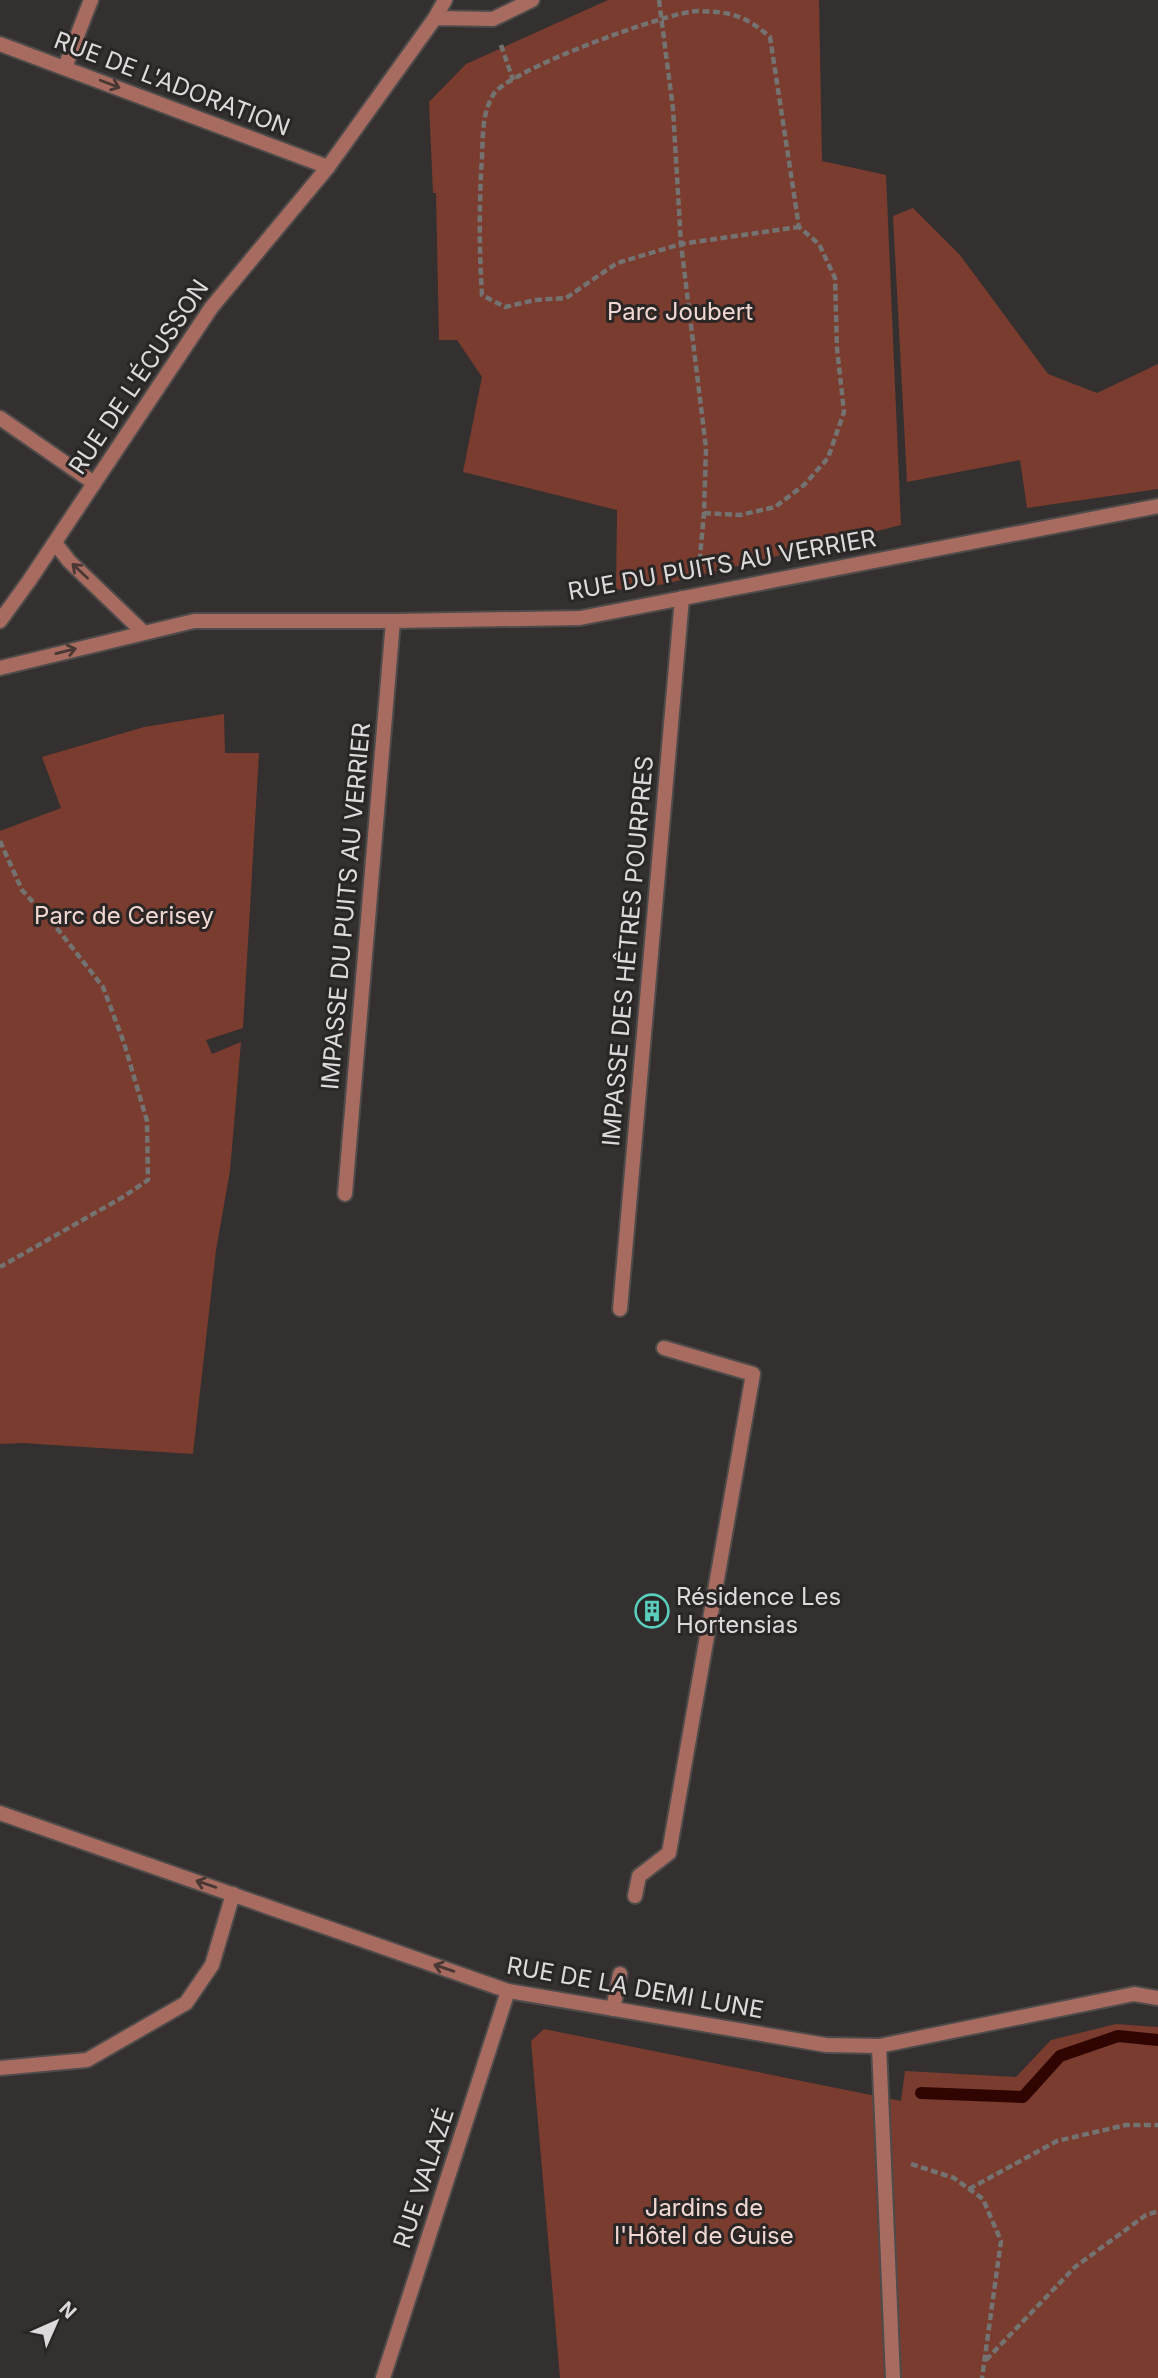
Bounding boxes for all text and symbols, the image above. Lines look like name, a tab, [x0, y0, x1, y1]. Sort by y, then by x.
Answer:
street label: RUE DE L'ADORATION	[50, 25, 294, 142]
one-way arrow	[99, 79, 121, 92]
street label: RUE DE L'ÉCUSSON	[62, 273, 215, 480]
park label: Parc Joubert	[607, 297, 753, 326]
street label: RUE DU PUITS AU VERRIER	[565, 523, 878, 606]
one-way arrow	[72, 563, 89, 580]
one-way arrow	[54, 644, 77, 657]
street label: IMPASSE DU PUITS AU VERRIER	[315, 721, 376, 1091]
street label: IMPASSE DES HÊTRES POURPRES	[595, 755, 659, 1147]
park label: Parc de Cerisey	[34, 901, 214, 930]
place label: Résidence Les Hortensias	[676, 1582, 841, 1639]
building icon: Résidence Les Hortensias	[633, 1592, 671, 1630]
one-way arrow	[195, 1877, 217, 1890]
street label: RUE DE LA DEMI LUNE	[504, 1951, 766, 2024]
one-way arrow	[433, 1961, 455, 1974]
street label: RUE VALAZÉ	[386, 2104, 460, 2252]
park label: Jardins de l'Hôtel de Guise	[614, 2193, 794, 2250]
north arrow	[21, 2287, 91, 2357]
text: N	[54, 2297, 81, 2324]

